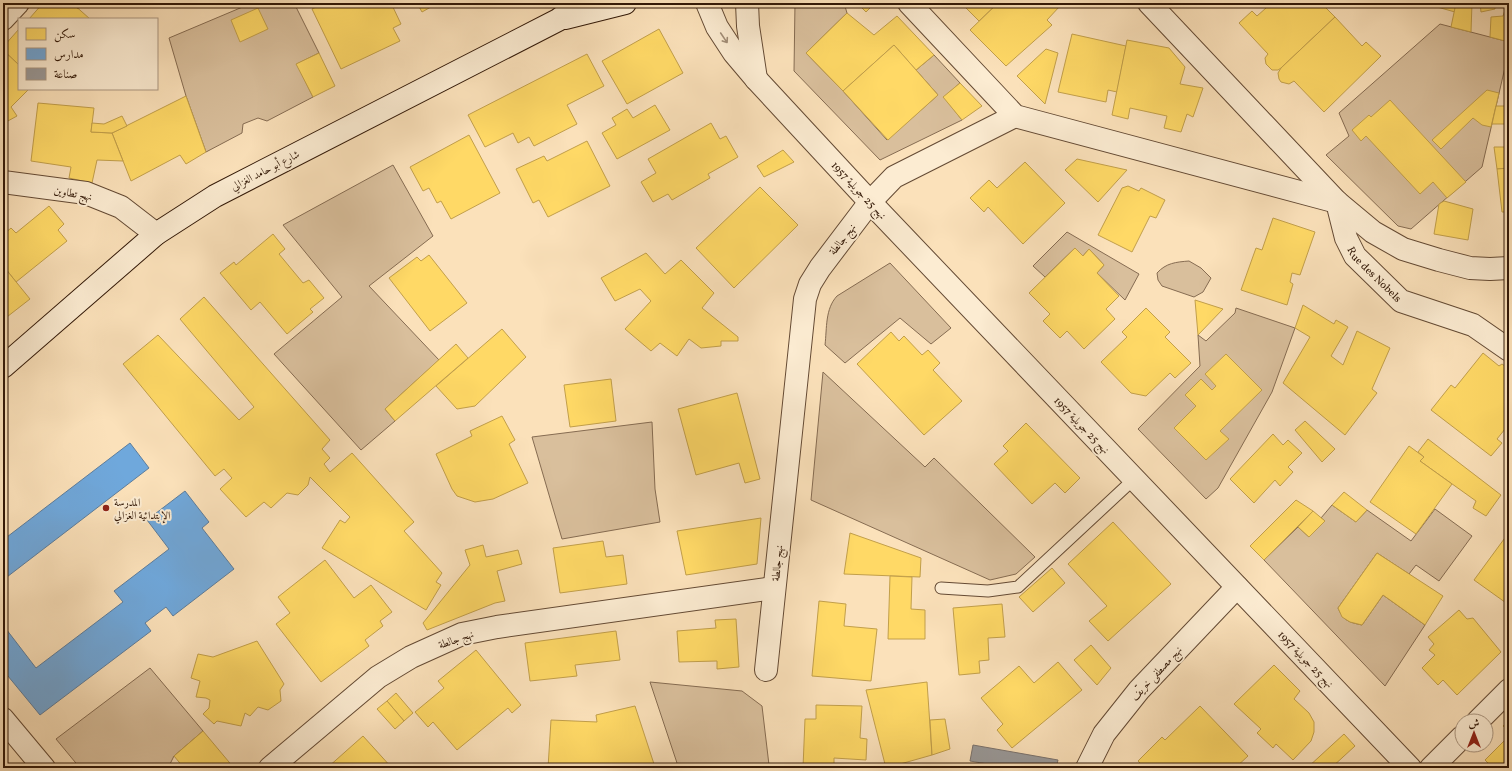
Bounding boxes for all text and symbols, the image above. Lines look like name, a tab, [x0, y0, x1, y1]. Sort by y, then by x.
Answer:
legend	[18, 18, 158, 90]
text: سكن	[54, 27, 75, 43]
one-way arrow	[720, 32, 728, 43]
text: مدارس	[54, 47, 84, 63]
text: صناعة	[54, 67, 77, 83]
street label: شارع أبو حامد الغزالي	[228, 146, 303, 196]
street label: نهج 25 جويلية 1957	[826, 159, 889, 225]
street label: نهج تطاوين	[52, 183, 93, 208]
street label: نهج جالطة	[826, 221, 862, 260]
street label: Rue des Nobels	[1343, 245, 1404, 307]
street label: نهج 25 جويلية 1957	[1048, 394, 1112, 459]
place label: المدرسة الإبتدائية الغزالي	[114, 496, 170, 524]
marker: المدرسة الإبتدائية الغزالي	[101, 503, 111, 513]
street label: نهج جالطة	[769, 544, 790, 582]
street label: نهج جالطة	[437, 627, 477, 655]
street label: نهج 25 جويلية 1957	[1272, 628, 1336, 693]
street label: نهج مصطفى خريّف	[1127, 643, 1188, 706]
north arrow	[1454, 713, 1494, 753]
text: ش	[1469, 717, 1480, 732]

